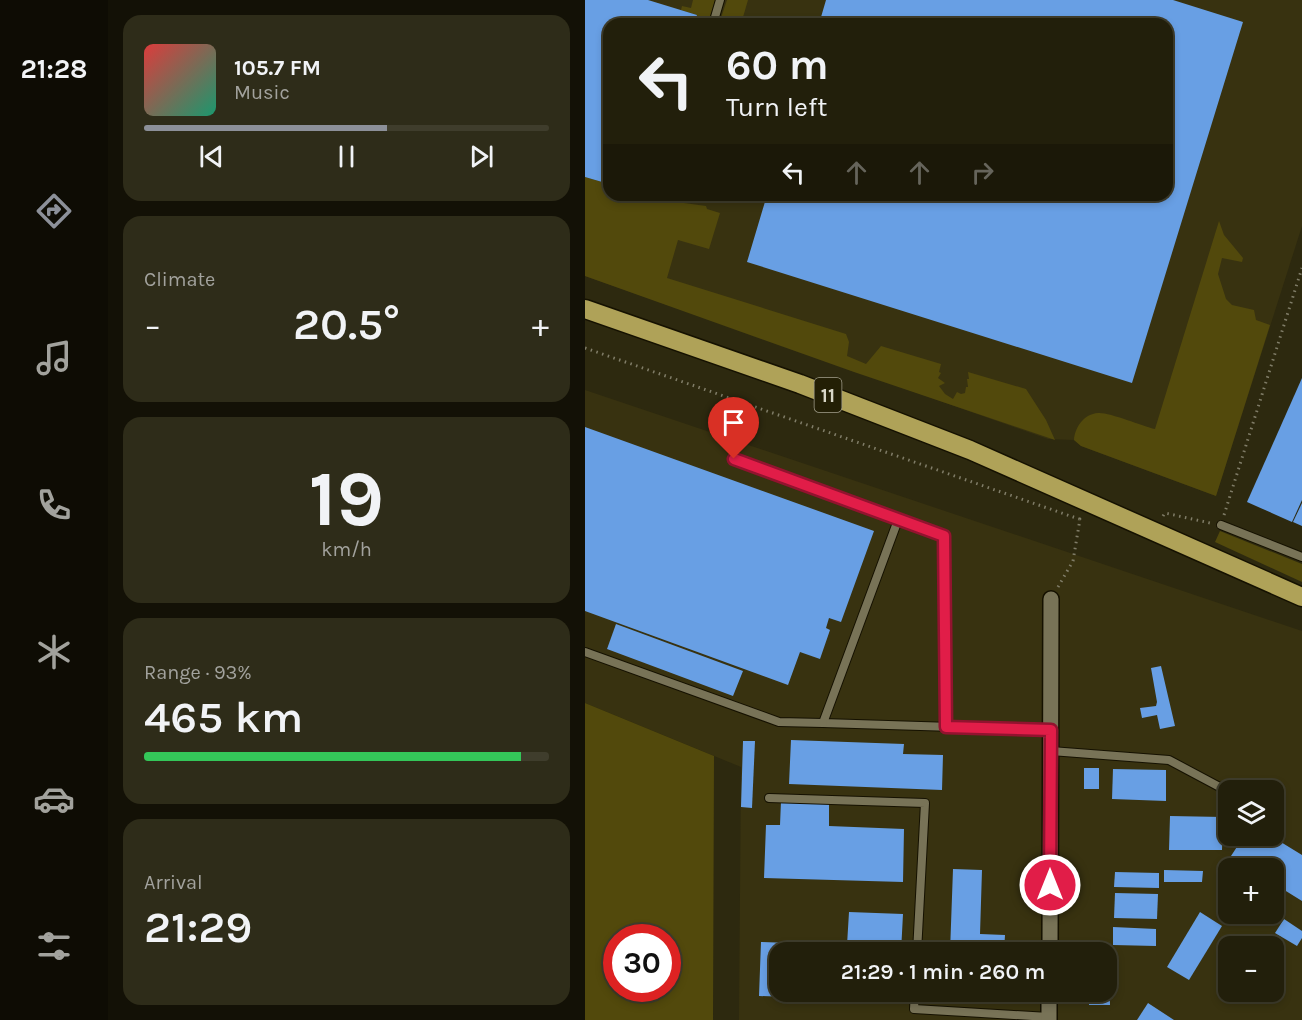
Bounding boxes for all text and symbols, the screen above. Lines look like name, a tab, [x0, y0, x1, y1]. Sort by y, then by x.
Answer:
text: 60 m	[726, 40, 829, 90]
icon: left	[627, 42, 705, 120]
text: 21:28	[20, 53, 88, 85]
text: 105.7 FM	[234, 55, 321, 81]
text: Music	[234, 81, 290, 104]
text: Turn left	[726, 91, 827, 123]
icon: previous	[195, 140, 228, 173]
icon: pause	[330, 140, 363, 173]
icon: next	[465, 140, 498, 173]
icon: left	[777, 156, 810, 189]
icon: ahead	[840, 156, 873, 189]
icon: ahead	[903, 156, 936, 189]
icon: right	[966, 156, 999, 189]
icon: directions	[33, 190, 75, 232]
text: Climate	[144, 268, 215, 291]
text: 20.5°	[293, 298, 400, 350]
text: −	[144, 306, 161, 344]
text: +	[532, 306, 549, 344]
icon: music	[33, 337, 75, 379]
road number: 11	[815, 378, 841, 412]
pin	[708, 397, 759, 459]
icon: arrive	[717, 406, 750, 439]
text: 19	[309, 453, 384, 545]
icon: phone	[33, 484, 75, 526]
text: km/h	[321, 538, 372, 561]
icon: climate	[33, 631, 75, 673]
text: Range · 93%	[144, 661, 252, 684]
text: 465 km	[144, 691, 303, 743]
icon: car	[33, 778, 75, 820]
map controls	[1218, 780, 1284, 1002]
button: layers	[1218, 780, 1284, 846]
position arrow	[1018, 853, 1082, 917]
button: +	[1218, 858, 1284, 924]
text: Arrival	[144, 871, 203, 894]
text: 21:29	[144, 901, 252, 953]
speed limit sign: 30	[603, 924, 681, 1002]
icon: filters	[33, 925, 75, 967]
button: −	[1218, 936, 1284, 1002]
text: 21:29 · 1 min · 260 m	[841, 959, 1045, 985]

